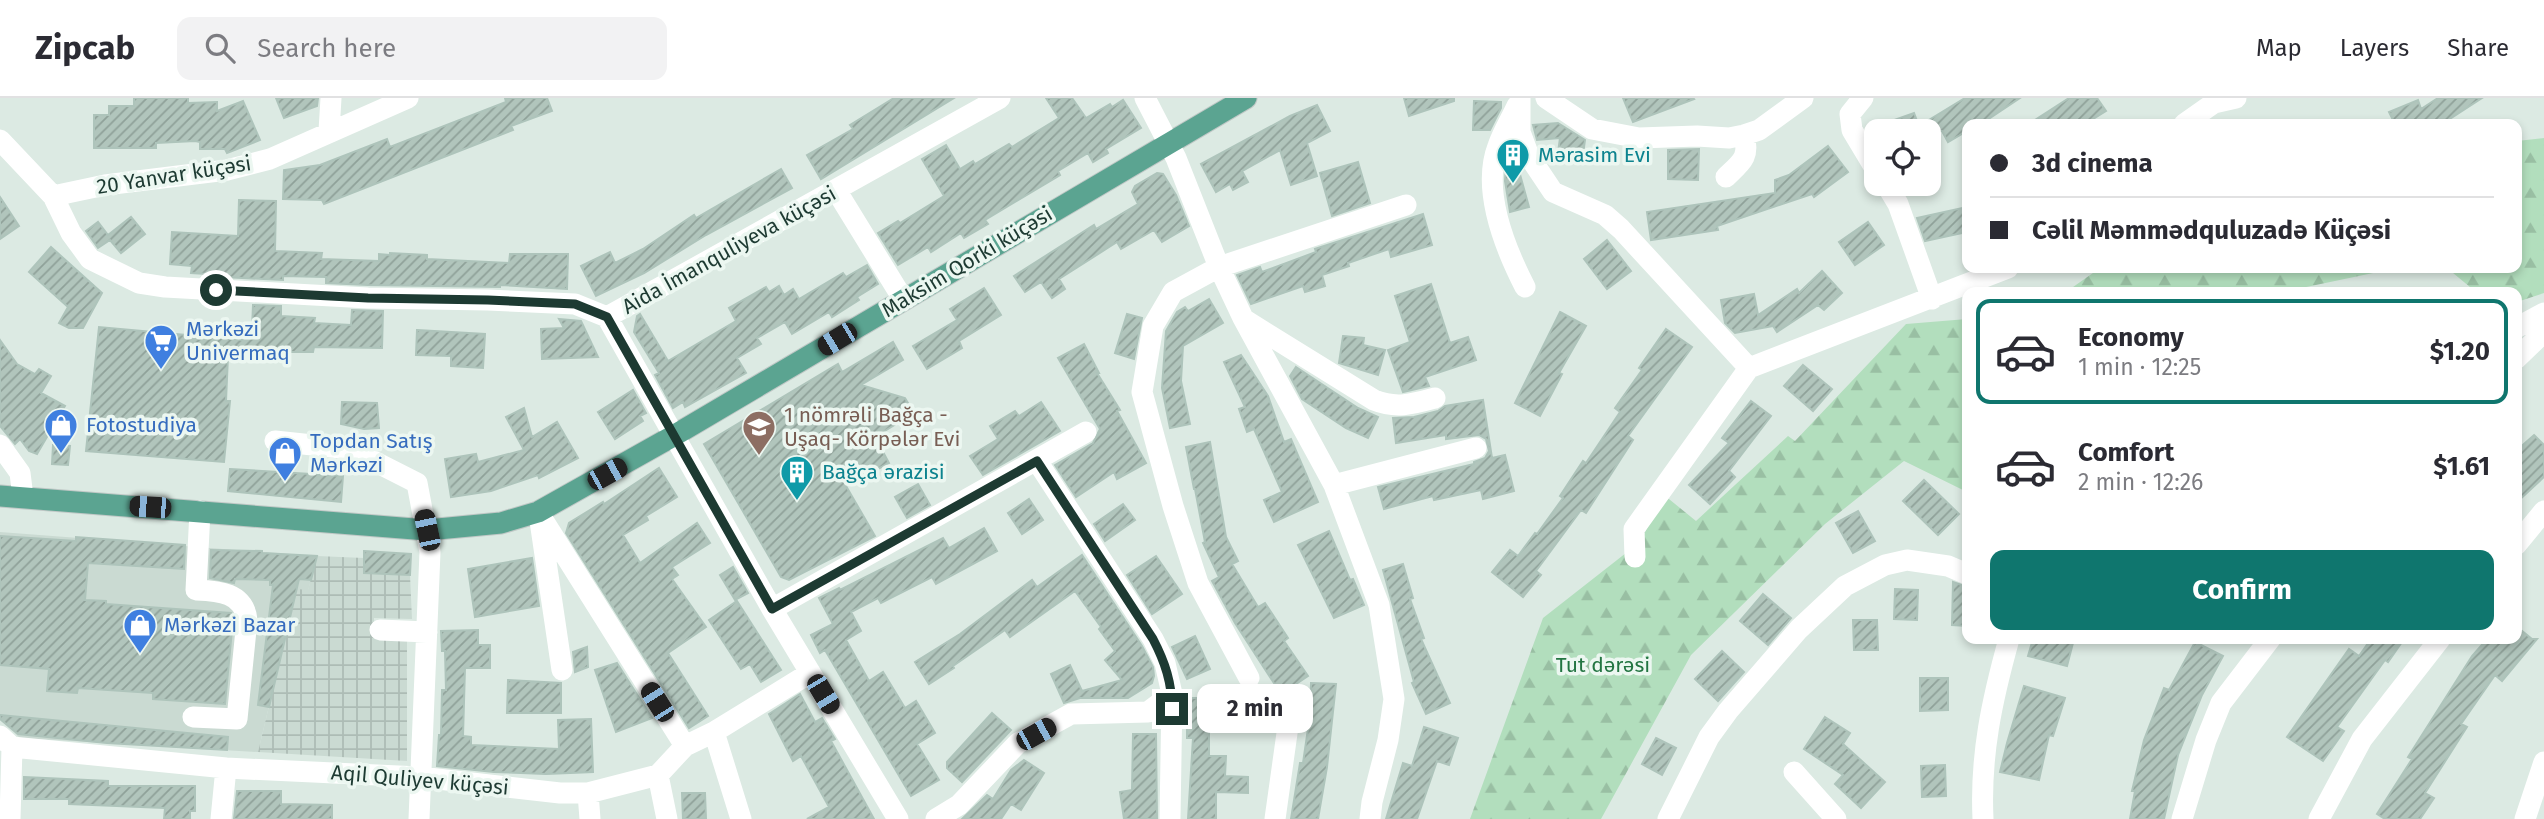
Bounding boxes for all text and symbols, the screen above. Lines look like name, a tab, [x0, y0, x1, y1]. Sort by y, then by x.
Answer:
search box	[177, 17, 667, 80]
text: Zipcab	[35, 28, 135, 68]
icon: search	[201, 29, 239, 67]
text: Search here	[257, 33, 396, 64]
text: Map	[2256, 34, 2302, 62]
text: Layers	[2340, 34, 2409, 62]
text: Share	[2447, 34, 2509, 62]
map controls	[1864, 119, 1941, 196]
button: locate	[1864, 119, 1941, 196]
building icon: Mərasim Evi	[1494, 136, 1532, 185]
place label: Mərasim Evi	[1538, 142, 1651, 168]
text: 3d cinema	[2032, 148, 2153, 179]
street label: 20 Yanvar küçəsi	[95, 150, 253, 200]
street label: Aida İmanquliyeva küçəsi	[617, 180, 841, 320]
street label: Maksim Qorki küçəsi	[877, 201, 1057, 323]
text: Cəlil Məmmədquluzadə Küçəsi	[2032, 215, 2391, 246]
route start	[200, 274, 232, 306]
place label: Mərkəzi Univermaq	[186, 316, 290, 366]
car	[814, 319, 861, 359]
icon: car	[1994, 320, 2057, 383]
supermarket icon: Mərkəzi Univermaq	[142, 322, 180, 371]
text: Economy	[2078, 322, 2184, 353]
text: $1.20	[2430, 336, 2490, 367]
text: 1 min · 12:25	[2078, 353, 2201, 381]
place label: 1 nömrəli Bağça - Uşaq- Körpələr Evi	[784, 402, 960, 452]
shop icon: Fotostudiya	[42, 406, 80, 455]
school or university icon: 1 nömrəli Bağça - Uşaq- Körpələr Evi	[740, 408, 778, 457]
place label: Fotostudiya	[86, 412, 197, 438]
place label: Topdan Satış Mərkəzi	[310, 428, 433, 478]
shop icon: Topdan Satış Mərkəzi	[266, 434, 304, 483]
icon: car	[1994, 435, 2057, 498]
text: Comfort	[2078, 437, 2174, 468]
text: $1.61	[2433, 451, 2490, 482]
building icon: Bağça ərazisi	[778, 453, 816, 502]
car	[584, 455, 631, 493]
place label: Bağça ərazisi	[822, 459, 945, 485]
text: 2 min · 12:26	[2078, 468, 2203, 496]
car	[129, 495, 172, 519]
car	[413, 507, 442, 553]
button: Confirm	[1990, 550, 2494, 630]
shop icon: Mərkəzi Bazar	[121, 606, 159, 655]
place label: Mərkəzi Bazar	[164, 612, 295, 638]
park label: Tut dərəsi	[1556, 652, 1650, 678]
car	[804, 671, 843, 717]
car	[637, 679, 678, 725]
callout: 2 min	[1196, 684, 1312, 734]
route end	[1156, 693, 1188, 725]
text: 2 min	[1227, 694, 1283, 722]
car	[1013, 715, 1060, 753]
street label: Aqil Quliyev küçəsi	[330, 759, 510, 801]

